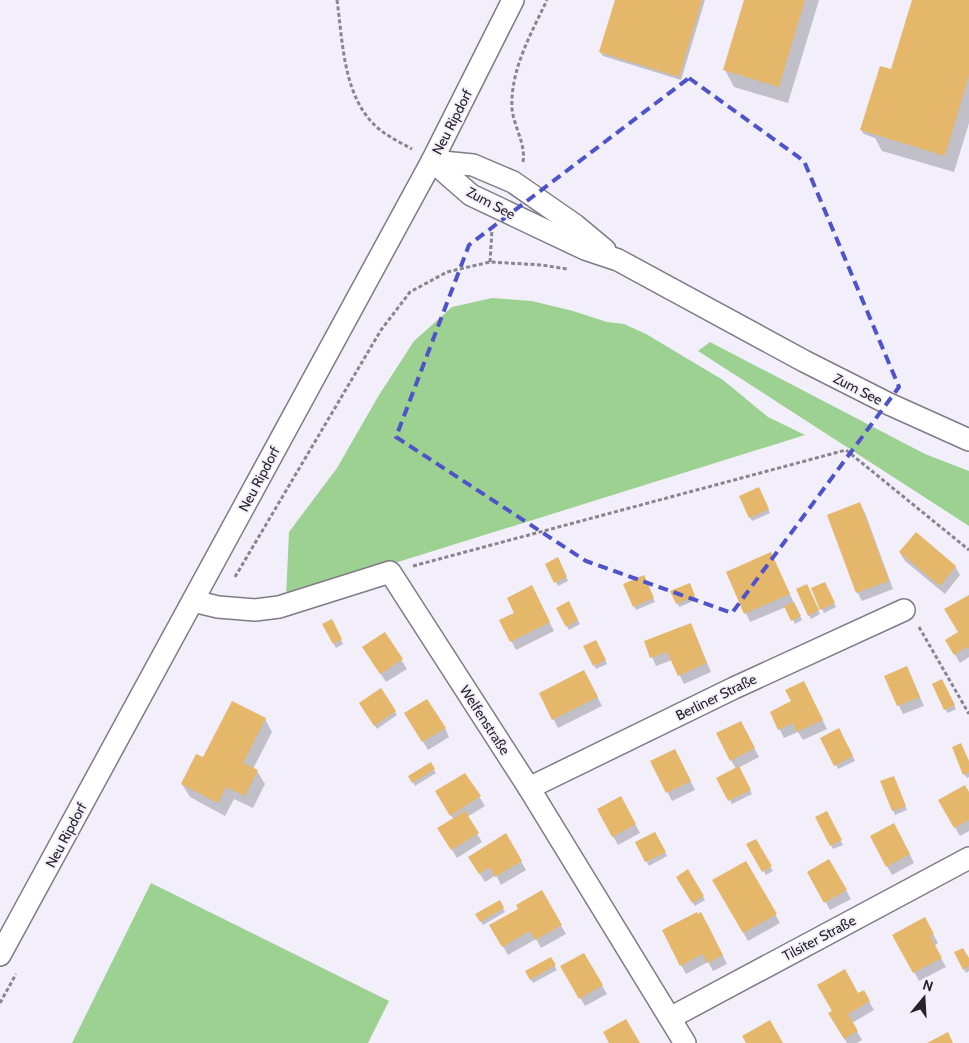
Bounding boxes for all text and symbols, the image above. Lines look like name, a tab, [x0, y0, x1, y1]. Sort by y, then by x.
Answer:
street label: Neu Ripdorf	[428, 86, 476, 158]
street label: Zum See	[464, 183, 518, 223]
street label: Zum See	[831, 369, 885, 409]
street label: Neu Ripdorf	[234, 443, 284, 515]
street label: Berliner Straße	[673, 670, 759, 724]
street label: Welfenstraße	[456, 682, 514, 758]
street label: Neu Ripdorf	[41, 799, 91, 871]
street label: Tilsiter Straße	[779, 911, 859, 965]
north arrow	[899, 973, 949, 1023]
text: N	[921, 976, 936, 996]

